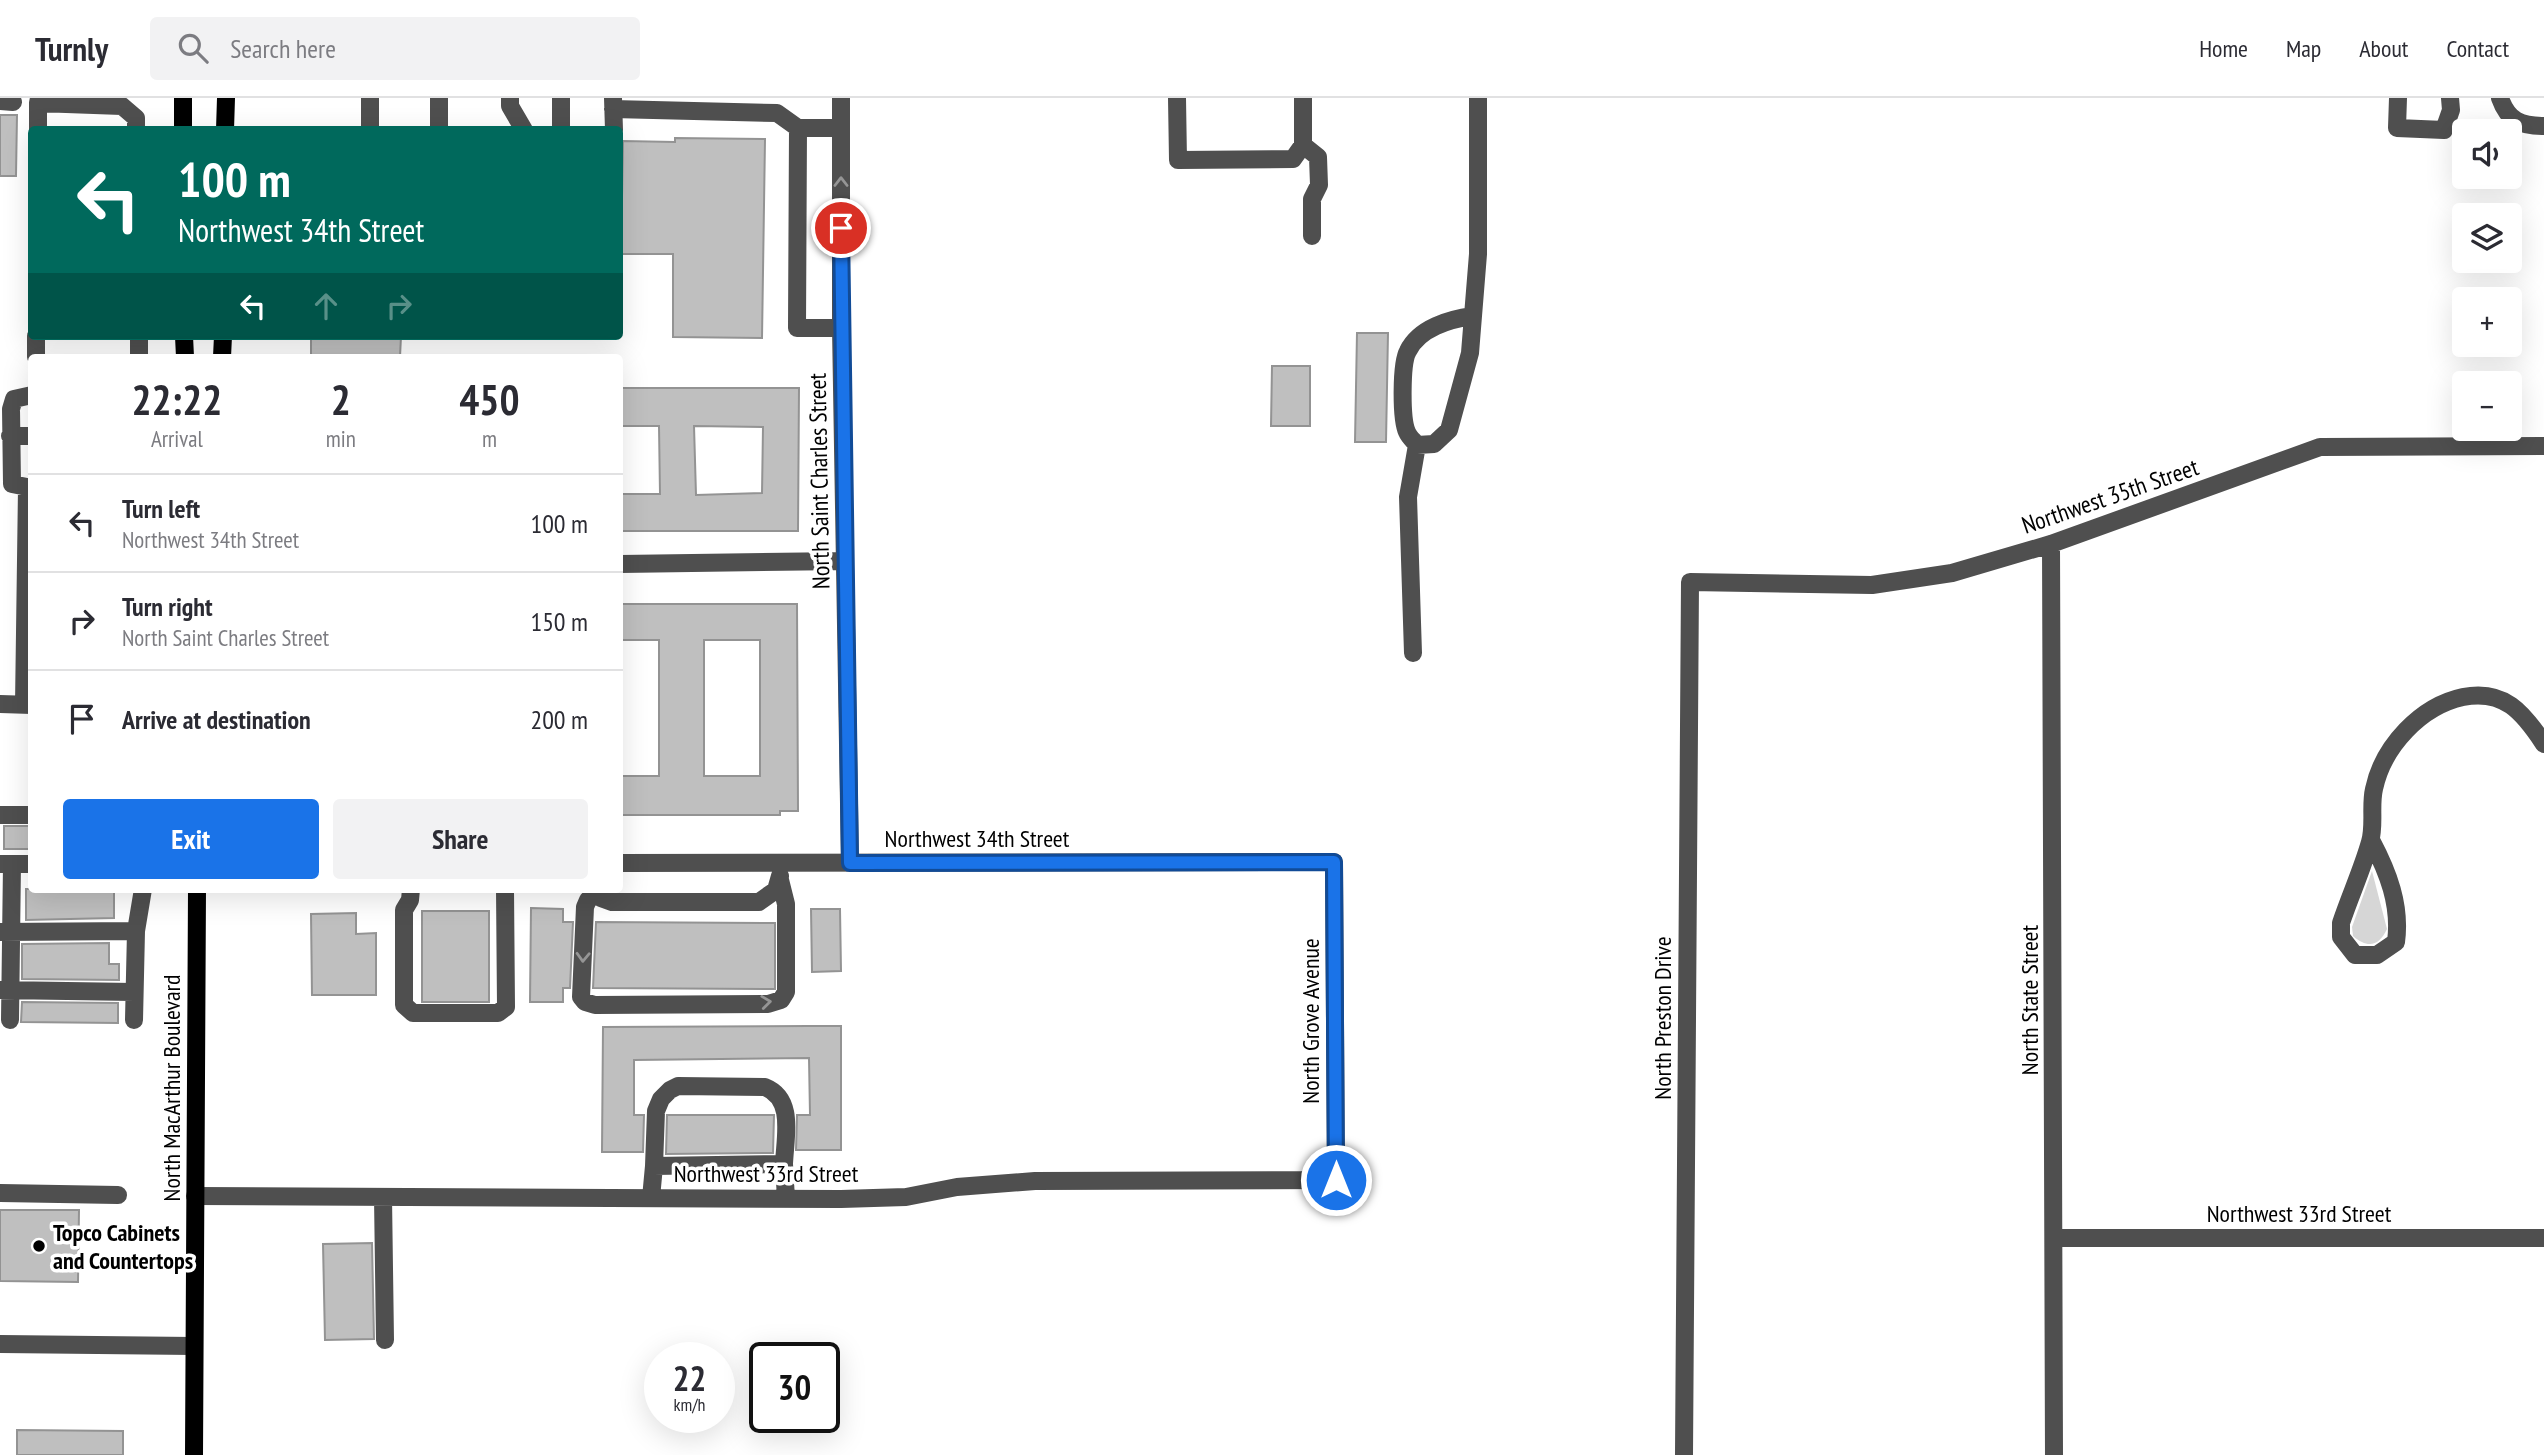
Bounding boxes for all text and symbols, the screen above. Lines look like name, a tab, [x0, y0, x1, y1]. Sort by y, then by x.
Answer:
search box	[150, 17, 640, 80]
text: Turnly	[35, 27, 108, 70]
icon: search	[174, 29, 212, 67]
text: Search here	[230, 32, 336, 65]
text: Home	[2199, 33, 2248, 64]
text: Map	[2286, 33, 2321, 64]
text: About	[2359, 33, 2408, 64]
text: Contact	[2446, 33, 2509, 64]
map controls	[2452, 119, 2522, 441]
button: sound	[2452, 119, 2522, 189]
text: 100 m	[178, 147, 291, 211]
icon: left	[63, 154, 154, 245]
one-way arrow	[833, 176, 849, 187]
pin	[811, 198, 871, 258]
button: layers	[2452, 203, 2522, 273]
text: Northwest 34th Street	[178, 209, 424, 251]
icon: arrive	[822, 209, 860, 247]
icon: left	[234, 287, 272, 325]
icon: ahead	[307, 287, 345, 325]
icon: right	[380, 287, 418, 325]
button: +	[2452, 287, 2522, 357]
button: −	[2452, 371, 2522, 441]
text: 22:22	[131, 372, 222, 427]
text: 2	[331, 372, 351, 427]
text: 450	[459, 372, 520, 427]
street label: North Saint Charles Street	[802, 372, 836, 589]
text: Arrival	[151, 424, 203, 453]
text: min	[326, 424, 356, 453]
text: m	[482, 424, 497, 453]
street label: Northwest 35th Street	[2018, 451, 2203, 541]
text: Turn left	[122, 492, 200, 525]
icon: left	[63, 504, 101, 542]
text: 100 m	[530, 507, 588, 540]
text: Northwest 34th Street	[122, 525, 299, 554]
text: Turn right	[122, 590, 213, 623]
icon: right	[63, 602, 101, 640]
text: 150 m	[530, 605, 588, 638]
text: North Saint Charles Street	[122, 623, 329, 652]
icon: arrive	[63, 700, 101, 738]
text: Arrive at destination	[122, 703, 311, 736]
text: 200 m	[530, 703, 588, 736]
button: Exit	[63, 799, 319, 879]
button: Share	[333, 799, 588, 879]
street label: Northwest 34th Street	[885, 823, 1070, 854]
street label: North State Street	[2014, 924, 2045, 1075]
street label: North Preston Drive	[1647, 936, 1678, 1100]
street label: North Grove Avenue	[1295, 938, 1326, 1104]
one-way arrow	[575, 952, 590, 963]
street label: North MacArthur Boulevard	[156, 975, 187, 1201]
one-way arrow	[760, 995, 772, 1010]
position arrow	[1299, 1143, 1373, 1217]
street label: Northwest 33rd Street	[674, 1158, 859, 1189]
street label: Northwest 33rd Street	[2207, 1198, 2392, 1229]
place label: Topco Cabinets and Countertops	[53, 1217, 193, 1276]
marker: Topco Cabinets and Countertops	[31, 1238, 47, 1254]
speed limit sign: 30	[749, 1342, 840, 1433]
text: 22	[673, 1355, 706, 1401]
text: km/h	[674, 1393, 705, 1416]

